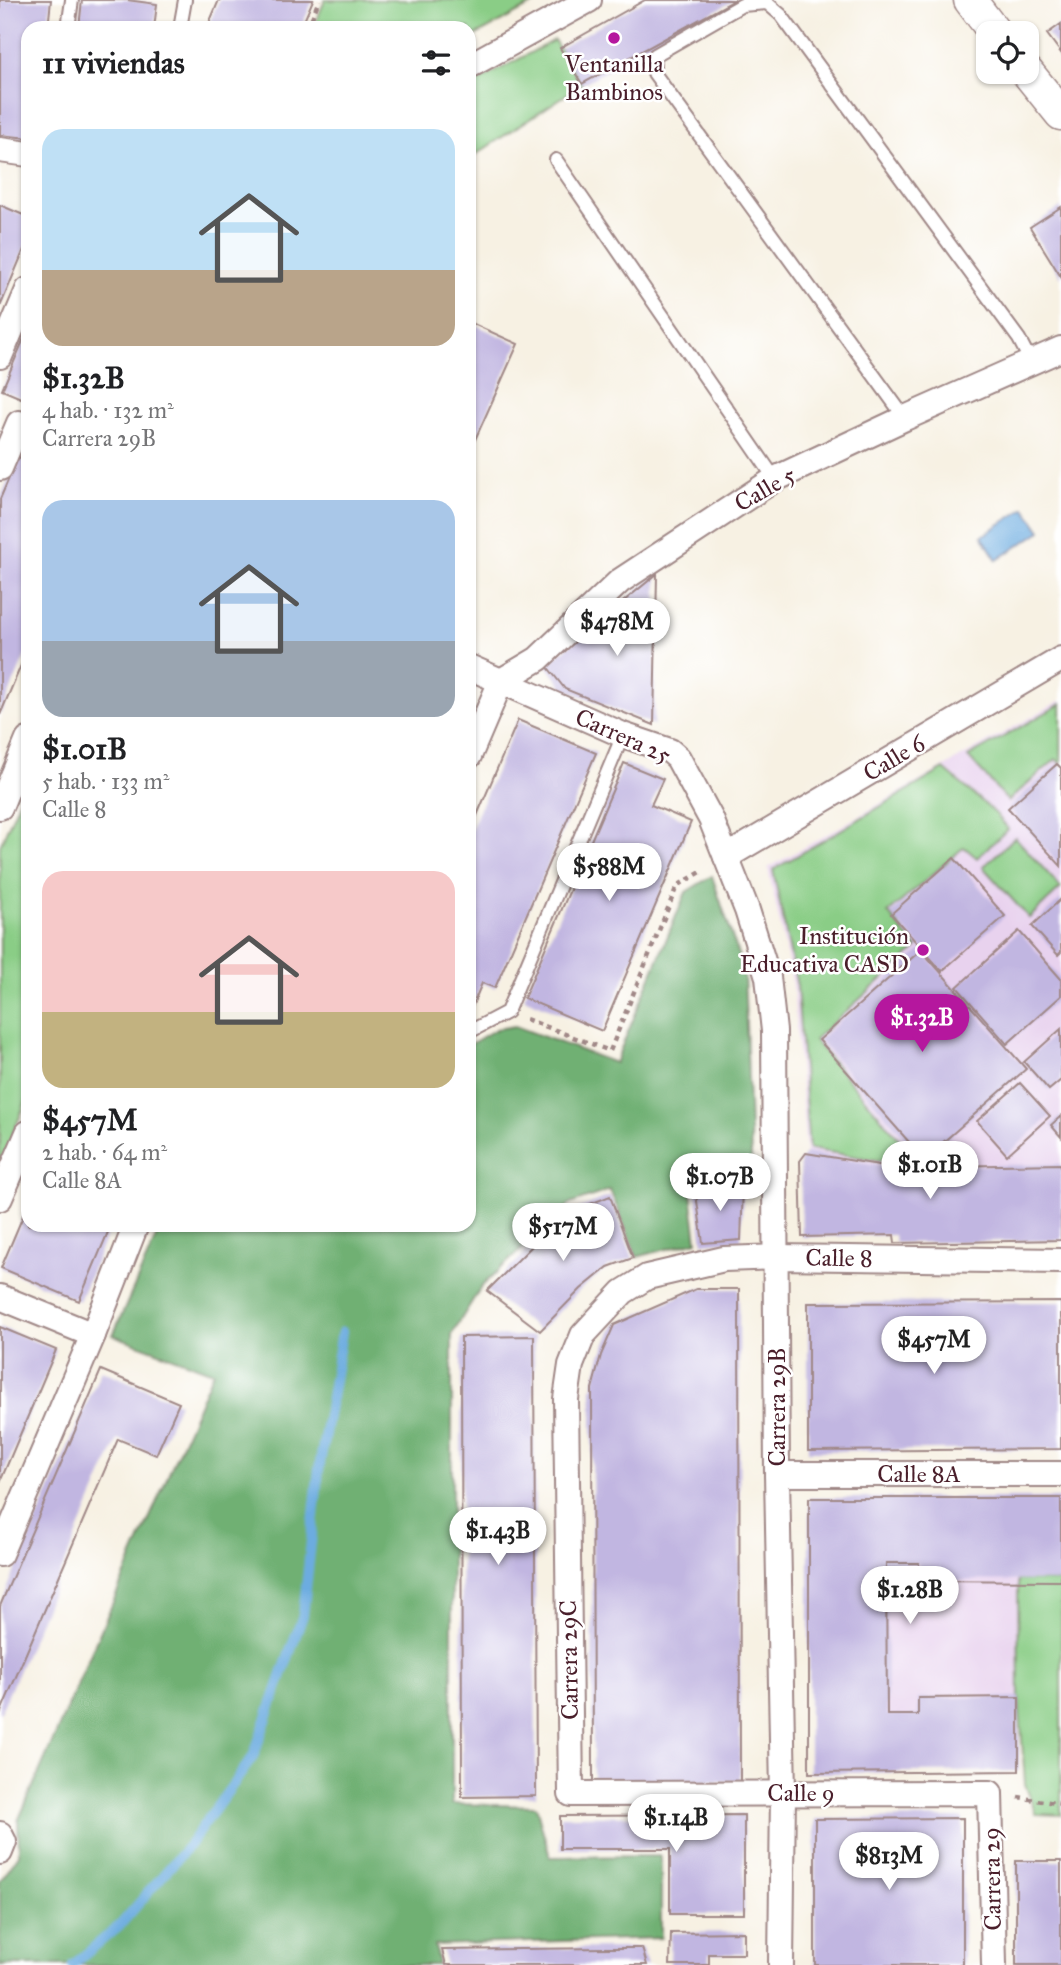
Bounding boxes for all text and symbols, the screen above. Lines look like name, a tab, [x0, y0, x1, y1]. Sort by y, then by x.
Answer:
map controls	[976, 21, 1039, 84]
button: locate	[976, 21, 1039, 84]
marker: Ventanilla Bambinos	[606, 30, 622, 46]
icon: filters	[417, 44, 455, 82]
text: 11 viviendas	[42, 45, 185, 81]
place label: Ventanilla Bambinos	[563, 49, 664, 107]
icon: home	[186, 175, 312, 301]
text: $1.32B	[42, 360, 125, 396]
text: 4 hab. · 132 m²	[42, 396, 174, 424]
text: Carrera 29B	[42, 424, 156, 452]
street label: Calle 5	[729, 460, 801, 518]
icon: home	[186, 546, 312, 672]
pin: $478M	[568, 598, 666, 658]
text: $478M	[580, 607, 654, 635]
street label: Carrera 25	[571, 702, 675, 770]
street label: Calle 6	[858, 728, 931, 788]
text: $1.01B	[42, 731, 127, 767]
text: 5 hab. · 133 m²	[42, 767, 169, 795]
text: Calle 8	[42, 795, 107, 823]
pin: $588M	[560, 844, 658, 903]
text: $588M	[573, 852, 645, 880]
icon: home	[186, 917, 312, 1043]
place label: Institución Educativa CASD	[740, 921, 909, 979]
marker: Institución Educativa CASD	[915, 942, 931, 958]
pin: $1.32B	[865, 995, 979, 1054]
text: $1.32B	[890, 1003, 954, 1031]
text: $457M	[42, 1102, 138, 1138]
text: 2 hab. · 64 m²	[42, 1138, 167, 1166]
pin: $1.01B	[873, 1142, 987, 1201]
text: $1.01B	[897, 1150, 963, 1178]
pin: $1.07B	[663, 1154, 777, 1213]
text: $1.07B	[686, 1162, 754, 1190]
text: Calle 8A	[42, 1166, 122, 1194]
pin: $517M	[514, 1204, 612, 1263]
text: $517M	[528, 1212, 598, 1240]
street label: Calle 8	[805, 1242, 873, 1274]
pin: $457M	[885, 1316, 983, 1376]
text: $457M	[897, 1325, 971, 1353]
street label: Carrera 29B	[762, 1347, 792, 1467]
street label: Calle 8A	[877, 1459, 961, 1489]
pin: $1.43B	[441, 1508, 555, 1567]
text: $1.43B	[465, 1516, 531, 1544]
pin: $1.28B	[853, 1566, 967, 1626]
text: $1.28B	[877, 1575, 943, 1603]
street label: Carrera 29C	[553, 1600, 585, 1720]
street label: Calle 9	[767, 1778, 835, 1808]
pin: $1.14B	[619, 1794, 733, 1854]
text: $1.14B	[644, 1803, 708, 1831]
street label: Carrera 29	[976, 1827, 1008, 1931]
pin: $813M	[840, 1832, 938, 1892]
text: $813M	[855, 1841, 923, 1869]

